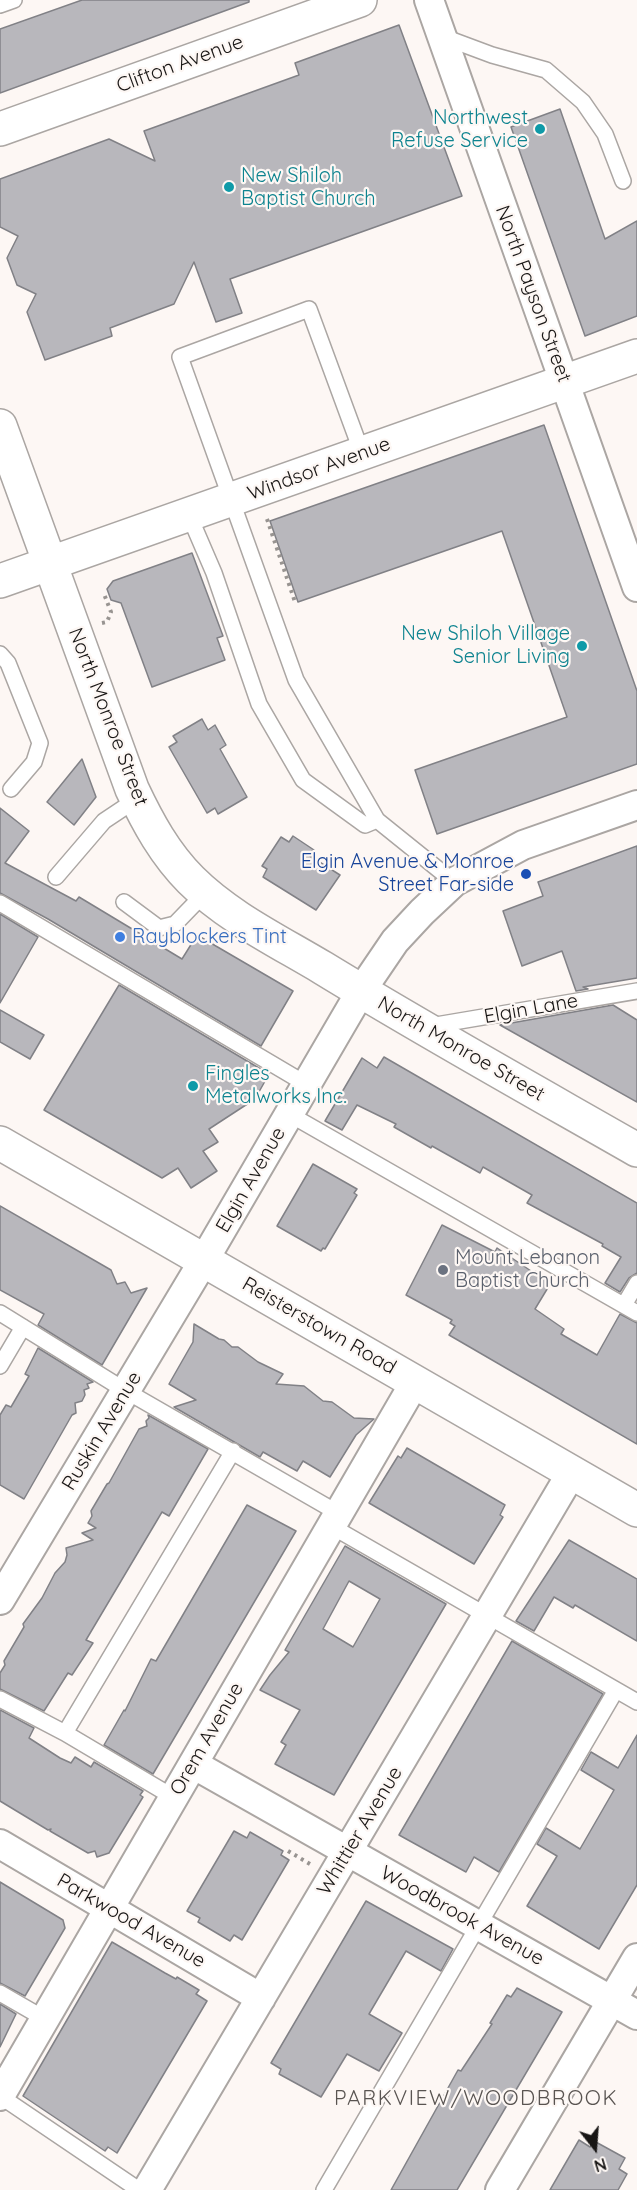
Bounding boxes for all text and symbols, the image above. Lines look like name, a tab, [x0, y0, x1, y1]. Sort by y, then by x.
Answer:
street label: Clifton Avenue	[113, 30, 247, 98]
place label: Northwest Refuse Service	[391, 106, 528, 153]
marker: Northwest Refuse Service	[533, 122, 547, 136]
place label: New Shiloh Baptist Church	[241, 164, 376, 211]
marker: New Shiloh Baptist Church	[222, 180, 236, 194]
street label: North Payson Street	[490, 202, 576, 386]
street label: Windsor Avenue	[244, 432, 394, 506]
place label: New Shiloh Village Senior Living	[401, 622, 570, 669]
street label: North Monroe Street	[63, 625, 153, 809]
marker: New Shiloh Village Senior Living	[575, 639, 589, 653]
place label: Elgin Avenue & Monroe Street Far-side	[301, 850, 514, 897]
marker: Elgin Avenue & Monroe Street Far-side	[519, 867, 533, 881]
place label: Rayblockers Tint	[132, 925, 287, 949]
marker: Rayblockers Tint	[113, 930, 127, 944]
street label: Elgin Lane	[482, 989, 580, 1029]
street label: North Monroe Street	[373, 991, 549, 1107]
place label: Fingles Metalworks Inc.	[205, 1062, 347, 1109]
marker: Fingles Metalworks Inc.	[186, 1079, 200, 1093]
street label: Elgin Avenue	[211, 1123, 291, 1237]
place label: Mount Lebanon Baptist Church	[455, 1246, 600, 1293]
marker: Mount Lebanon Baptist Church	[436, 1263, 450, 1277]
street label: Reisterstown Road	[238, 1272, 400, 1380]
street label: Ruskin Avenue	[57, 1367, 147, 1495]
street label: Orem Avenue	[165, 1678, 249, 1800]
street label: Whittier Avenue	[312, 1762, 408, 1900]
street label: Woodbrook Avenue	[376, 1861, 548, 1971]
street label: Parkwood Avenue	[52, 1869, 210, 1973]
district label: PARKVIEW/WOODBROOK	[334, 2086, 618, 2112]
north arrow	[565, 2118, 625, 2178]
text: N	[592, 2154, 609, 2176]

